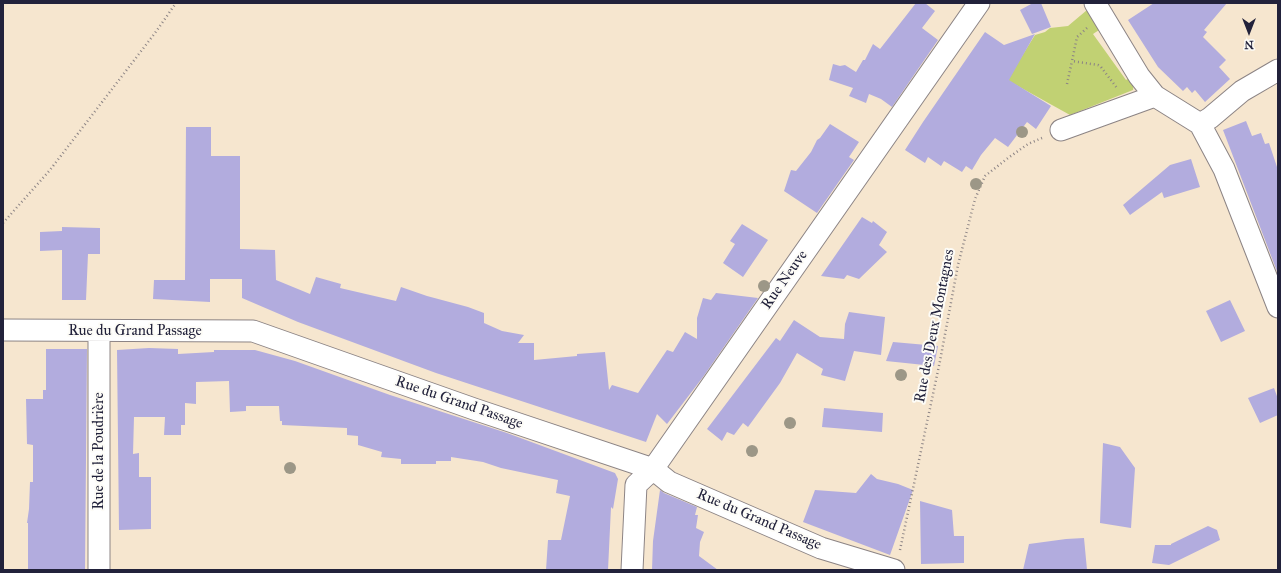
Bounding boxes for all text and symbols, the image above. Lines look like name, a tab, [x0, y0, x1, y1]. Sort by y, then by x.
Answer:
north arrow	[1229, 12, 1269, 52]
text: N	[1244, 38, 1254, 51]
street label: Rue Neuve	[758, 247, 812, 313]
street label: Rue des Deux Montagnes	[911, 248, 959, 404]
street label: Rue du Grand Passage	[68, 322, 202, 340]
street label: Rue du Grand Passage	[393, 373, 525, 433]
street label: Rue de la Poudrière	[90, 392, 108, 510]
street label: Rue du Grand Passage	[694, 486, 824, 554]

